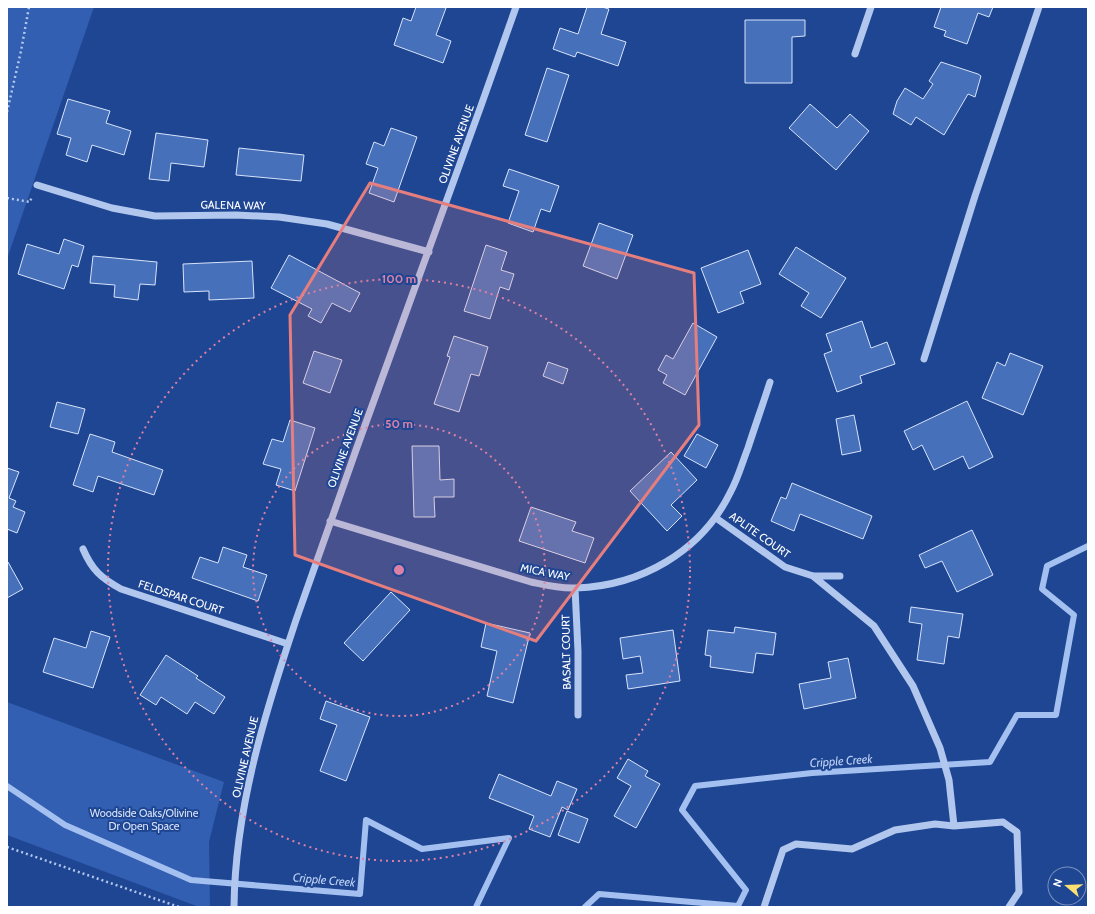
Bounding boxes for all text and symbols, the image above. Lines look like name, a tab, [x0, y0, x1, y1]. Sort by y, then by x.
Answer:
street label: OLIVINE AVENUE	[435, 102, 477, 186]
street label: GALENA WAY	[200, 197, 266, 213]
text: 100 m	[382, 271, 416, 286]
street label: OLIVINE AVENUE	[324, 406, 366, 490]
text: 50 m	[385, 416, 413, 431]
street label: APLITE COURT	[727, 509, 793, 561]
street label: MICA WAY	[519, 560, 572, 584]
centre of rings	[392, 563, 406, 577]
street label: FELDSPAR COURT	[137, 577, 226, 617]
street label: BASALT COURT	[558, 614, 574, 690]
street label: OLIVINE AVENUE	[229, 715, 261, 799]
water label: Cripple Creek	[809, 751, 874, 770]
park label: Woodside Oaks/Olivine Dr Open Space	[90, 806, 199, 833]
north arrow	[1047, 866, 1087, 906]
water label: Cripple Creek	[292, 869, 357, 890]
text: N	[1050, 877, 1065, 889]

